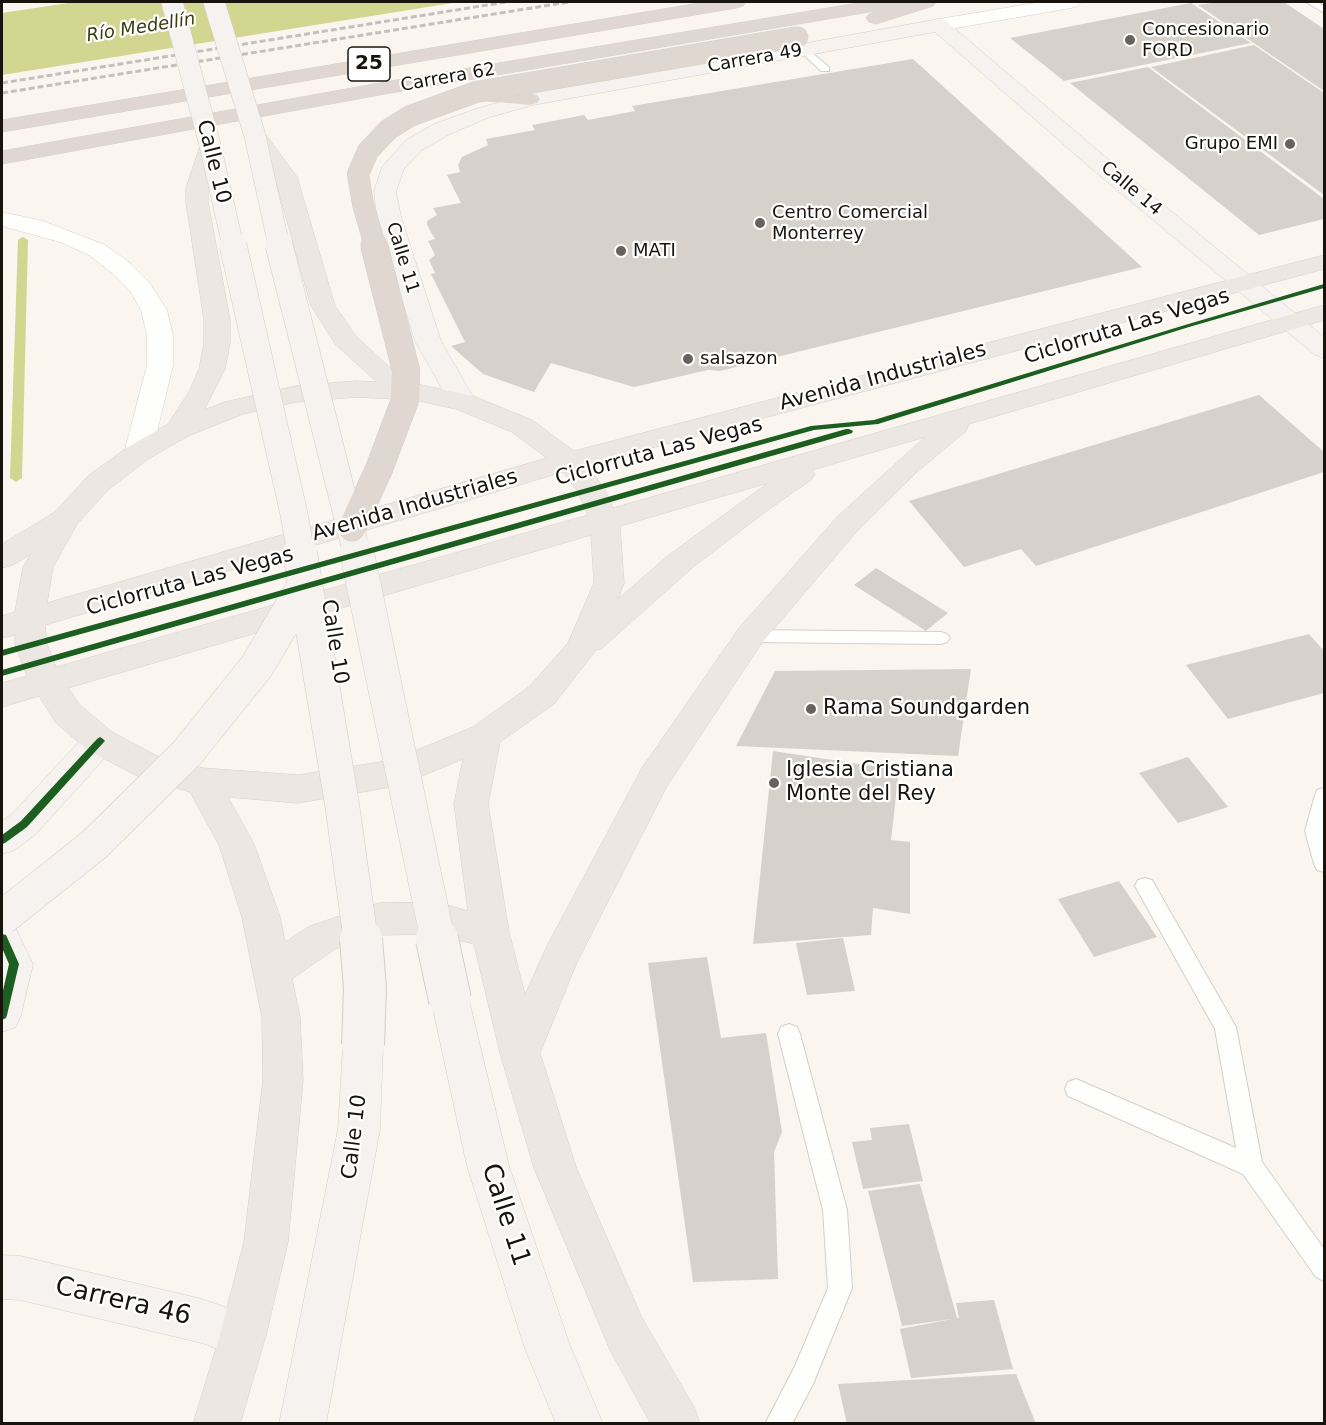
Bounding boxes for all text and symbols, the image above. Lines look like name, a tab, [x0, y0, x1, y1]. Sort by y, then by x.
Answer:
water label: Río Medellín	[85, 9, 197, 47]
place label: Concesionario FORD	[1142, 19, 1269, 62]
marker: Concesionario FORD	[1123, 33, 1137, 47]
street label: Carrera 49	[706, 40, 804, 78]
road number: 25	[348, 47, 390, 81]
street label: Carrera 62	[399, 59, 497, 97]
street label: Calle 10	[190, 117, 236, 207]
place label: Grupo EMI	[1185, 133, 1278, 155]
marker: Grupo EMI	[1283, 137, 1297, 151]
street label: Calle 14	[1096, 157, 1166, 221]
place label: Centro Comercial Monterrey	[772, 202, 928, 244]
marker: Centro Comercial Monterrey	[753, 216, 767, 230]
street label: Calle 11	[381, 220, 423, 296]
place label: MATI	[633, 240, 676, 262]
marker: MATI	[614, 244, 628, 258]
street label: Ciclorruta Las Vegas	[1021, 284, 1233, 370]
street label: Avenida Industriales	[777, 337, 989, 417]
place label: salsazon	[700, 348, 778, 370]
marker: salsazon	[681, 352, 695, 366]
street label: Ciclorruta Las Vegas	[553, 412, 765, 492]
street label: Avenida Industriales	[309, 465, 521, 547]
street label: Ciclorruta Las Vegas	[84, 542, 296, 622]
street label: Calle 10	[315, 598, 353, 686]
place label: Rama Soundgarden	[823, 696, 1030, 722]
marker: Rama Soundgarden	[804, 702, 818, 716]
place label: Iglesia Cristiana Monte del Rey	[786, 758, 954, 808]
marker: Iglesia Cristiana Monte del Rey	[767, 776, 781, 790]
street label: Calle 10	[337, 1093, 373, 1181]
street label: Calle 11	[474, 1160, 536, 1270]
street label: Carrera 46	[52, 1271, 194, 1333]

